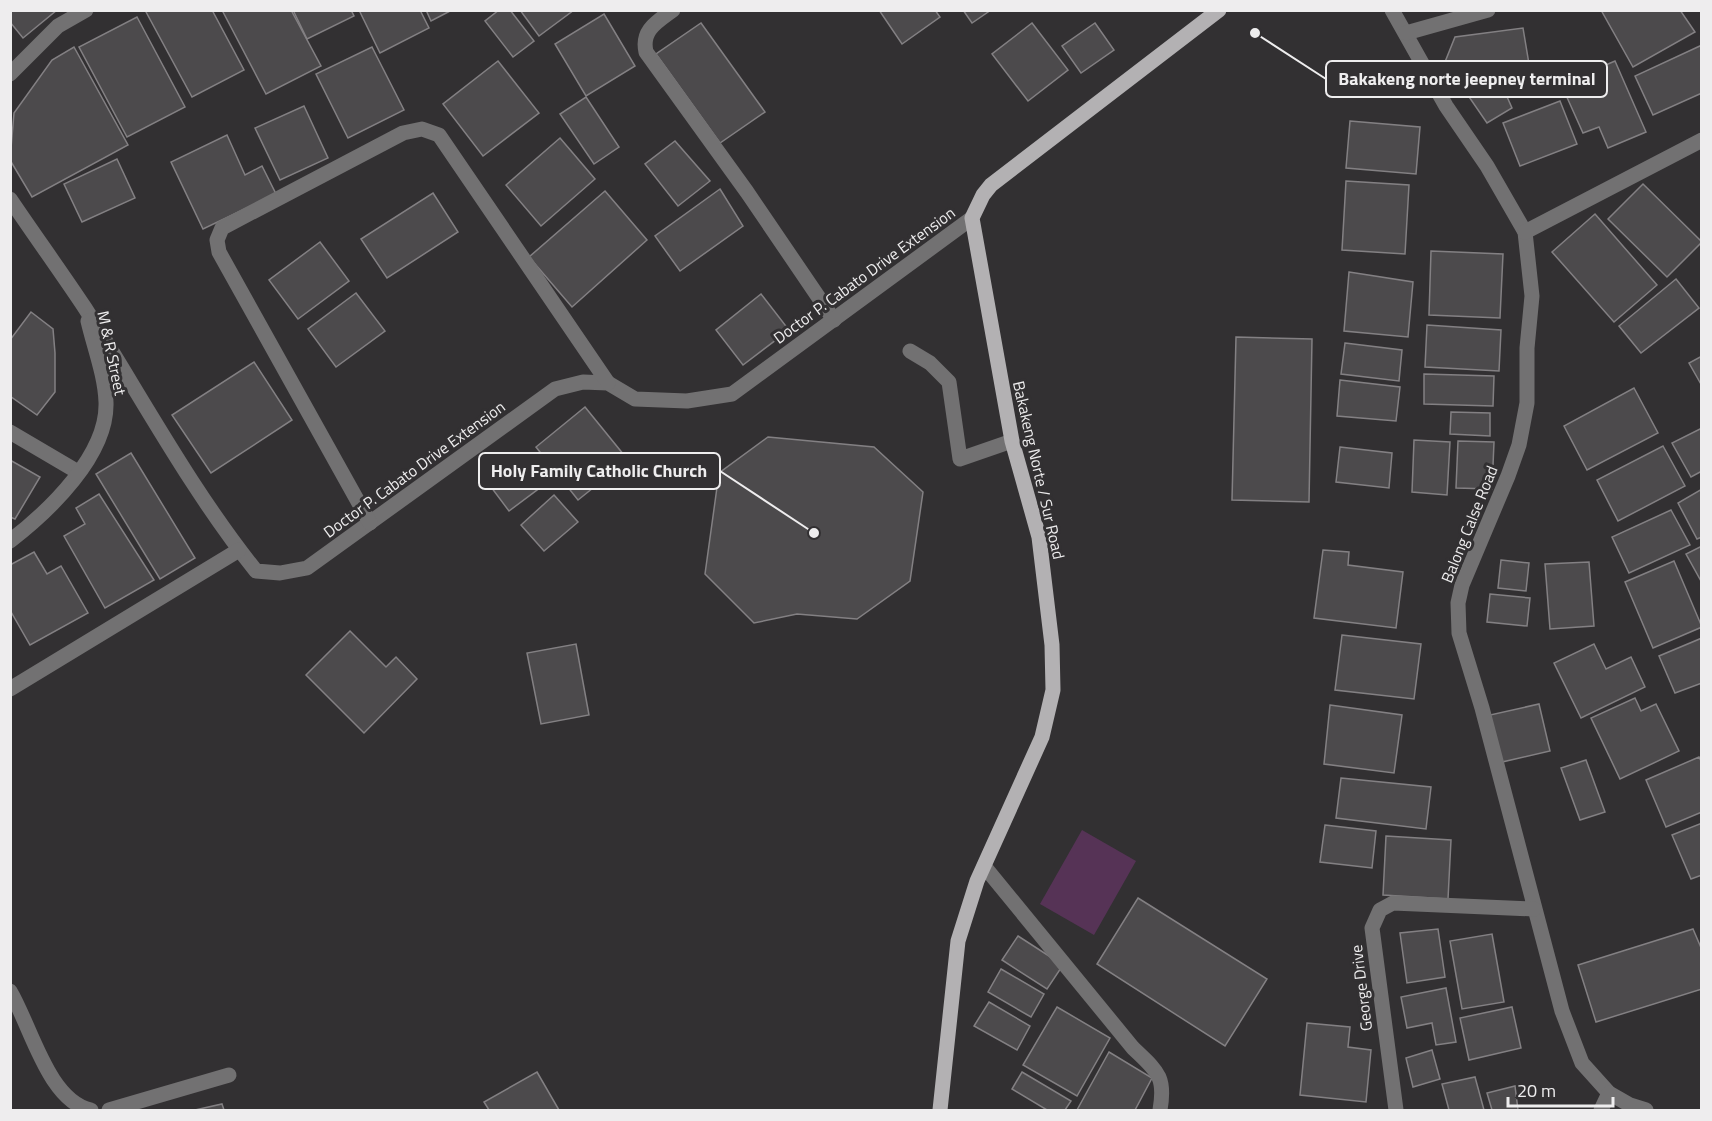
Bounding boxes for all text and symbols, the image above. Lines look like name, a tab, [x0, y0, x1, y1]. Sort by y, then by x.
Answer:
callout: Bakakeng norte jeepney terminal	[1326, 61, 1607, 97]
text: Bakakeng norte jeepney terminal	[1338, 65, 1596, 92]
street label: Doctor P. Cabato Drive Extension	[768, 201, 960, 349]
street label: M & R Street	[91, 308, 133, 398]
street label: Bakakeng Norte / Sur Road	[1007, 378, 1071, 562]
street label: Doctor P. Cabato Drive Extension	[318, 395, 510, 543]
callout: Holy Family Catholic Church	[479, 453, 720, 489]
text: Holy Family Catholic Church	[491, 457, 707, 484]
street label: Balong Calse Road	[1435, 462, 1503, 586]
street label: George Drive	[1344, 944, 1378, 1032]
scale bar	[1508, 1070, 1613, 1108]
text: 20 m	[1517, 1077, 1556, 1104]

